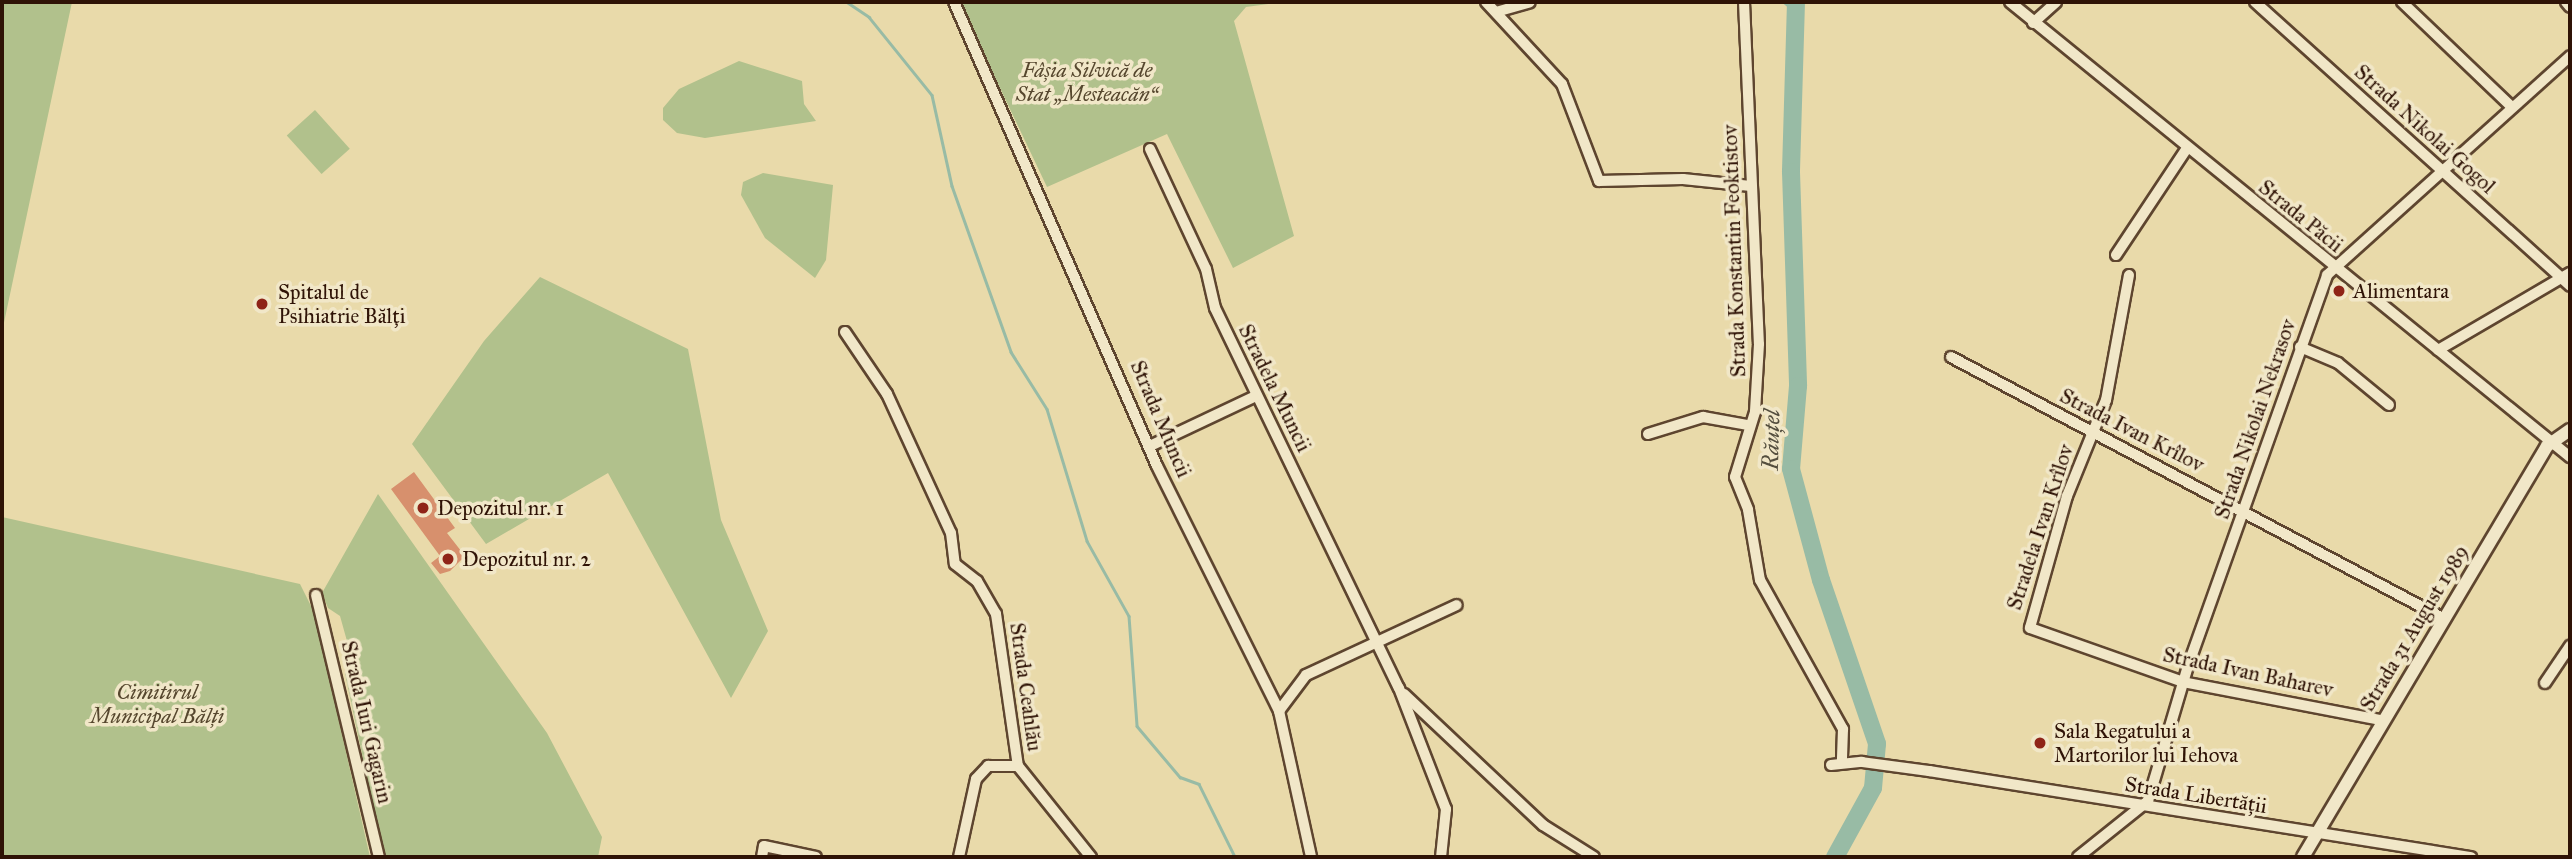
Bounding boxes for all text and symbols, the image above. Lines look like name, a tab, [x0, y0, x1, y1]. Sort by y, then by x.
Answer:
park label: Fâșia Silvică de Stat „Mesteacăn“	[1016, 57, 1158, 107]
street label: Strada Nikolai Gogol	[2349, 59, 2501, 199]
street label: Strada Konstantin Feoktistov	[1717, 124, 1751, 378]
street label: Strada Păcii	[2254, 174, 2348, 258]
place label: Alimentara	[2353, 278, 2449, 304]
place label: Spitalul de Psihiatrie Bălți	[278, 279, 405, 329]
marker: Alimentara	[2331, 283, 2347, 299]
marker: Spitalul de Psihiatrie Bălți	[252, 294, 272, 314]
street label: Strada Nikolai Nekrasov	[2209, 316, 2301, 522]
street label: Stradela Muncii	[1233, 320, 1317, 456]
street label: Strada Muncii	[1125, 357, 1197, 481]
street label: Strada Ivan Krîlov	[2056, 383, 2208, 477]
water label: Răuțel	[1756, 409, 1786, 471]
street label: Stradela Ivan Krîlov	[2001, 441, 2079, 613]
place label: Depozitul nr. 1	[437, 495, 564, 521]
marker: Depozitul nr. 1	[415, 500, 431, 516]
street label: Strada 31 August 1989	[2354, 540, 2474, 716]
place label: Depozitul nr. 2	[462, 546, 591, 572]
marker: Depozitul nr. 2	[440, 551, 456, 567]
street label: Strada Ceahlău	[1005, 621, 1047, 753]
street label: Strada Iuri Gagarin	[336, 638, 398, 806]
street label: Strada Ivan Baharev	[2161, 642, 2335, 702]
park label: Cimitirul Municipal Bălţi	[90, 679, 224, 729]
place label: Sala Regatului a Martorilor lui Iehova	[2054, 718, 2238, 768]
marker: Sala Regatului a Martorilor lui Iehova	[2032, 735, 2048, 751]
street label: Strada Libertății	[2123, 771, 2269, 819]

